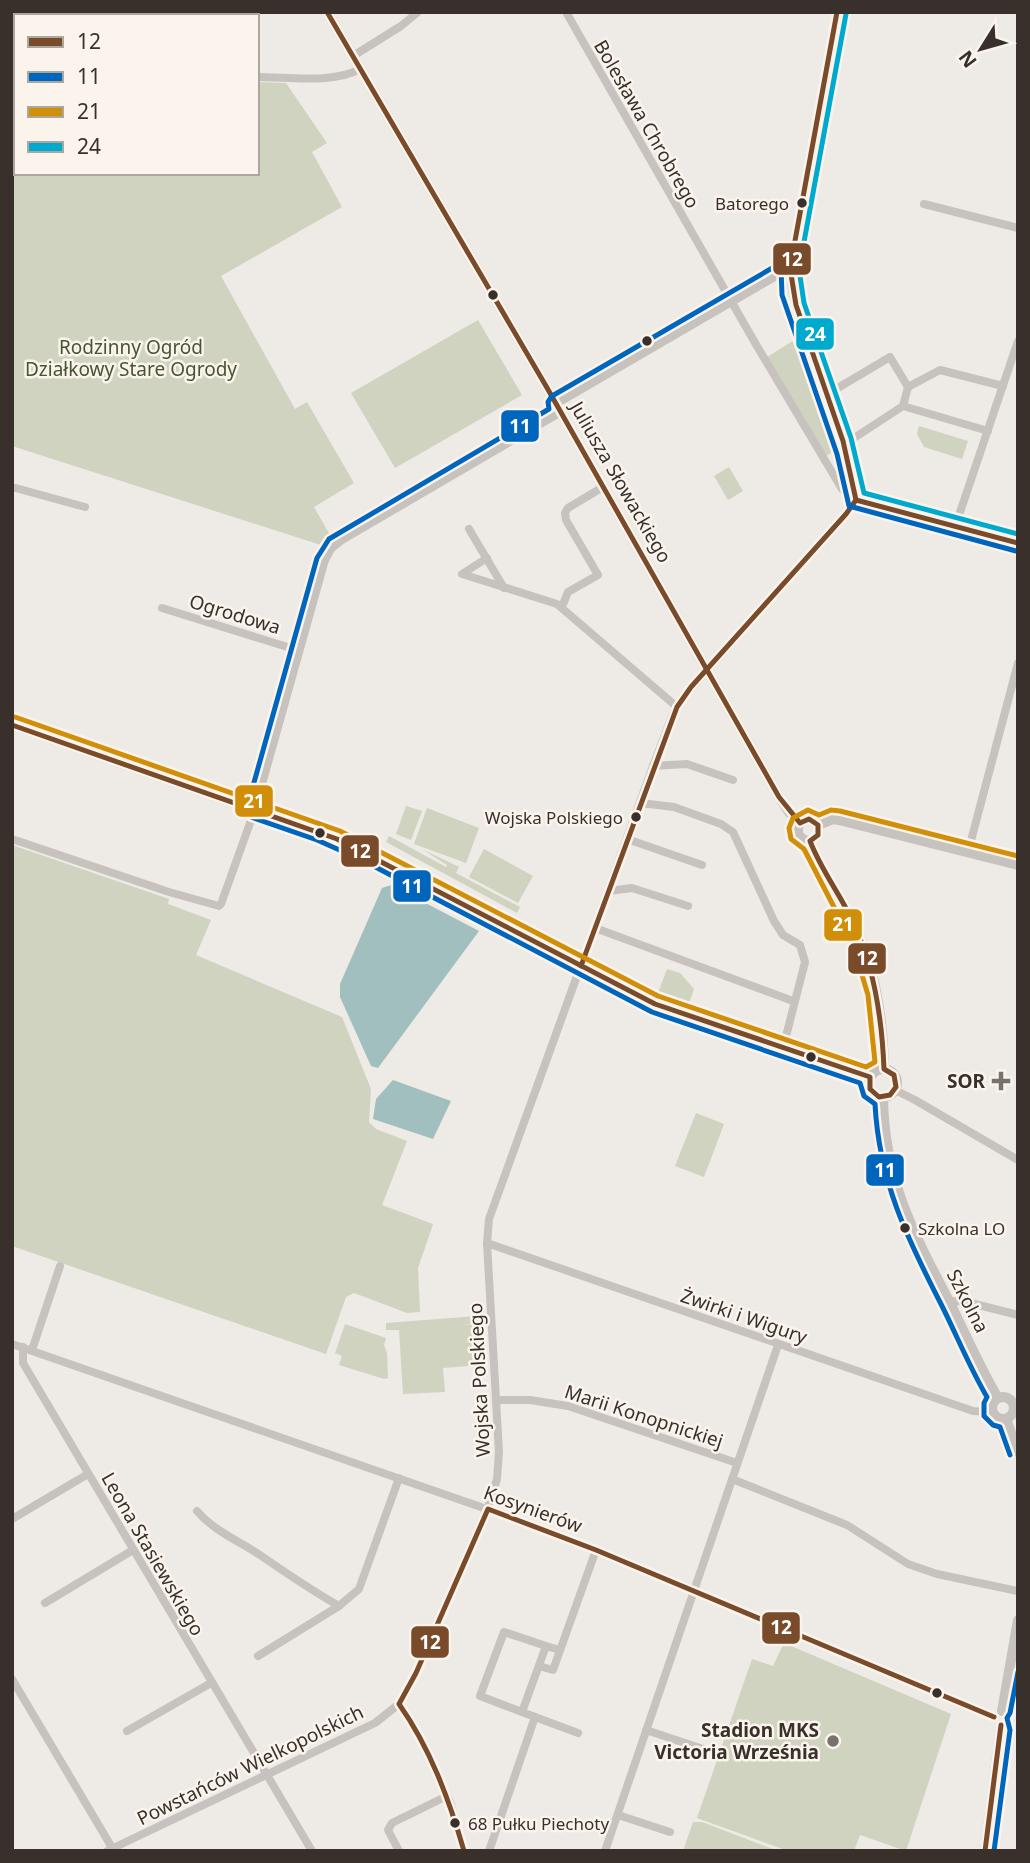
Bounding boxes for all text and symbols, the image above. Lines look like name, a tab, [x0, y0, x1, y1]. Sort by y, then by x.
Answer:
legend	[14, 14, 259, 175]
north arrow	[946, 14, 1016, 84]
text: 12	[77, 27, 101, 55]
street label: Bolesława Chrobrego	[588, 35, 706, 213]
text: N	[952, 45, 982, 73]
text: 11	[77, 62, 101, 90]
text: 21	[77, 97, 101, 125]
text: 24	[77, 132, 101, 160]
place label: Batorego	[715, 192, 789, 215]
marker: Batorego	[795, 196, 809, 210]
line badge: 12	[772, 242, 812, 276]
text: 12	[781, 246, 803, 272]
unlabelled marker	[486, 288, 500, 302]
line badge: 24	[795, 317, 835, 351]
text: 24	[804, 321, 826, 347]
park label: Rodzinny Ogród Działkowy Stare Ogrody	[25, 334, 237, 382]
unlabelled marker	[640, 334, 654, 348]
street label: Juliusza Słowackiego	[563, 395, 678, 567]
line badge: 11	[500, 409, 540, 443]
text: 11	[509, 413, 531, 439]
street label: Ogrodowa	[186, 588, 284, 640]
line badge: 21	[234, 784, 274, 818]
text: 21	[243, 788, 265, 814]
place label: Wojska Polskiego	[485, 806, 623, 829]
marker: Wojska Polskiego	[629, 810, 643, 824]
unlabelled marker	[313, 826, 327, 840]
line badge: 12	[340, 834, 380, 868]
text: 12	[349, 838, 371, 864]
line badge: 11	[392, 869, 432, 903]
text: 11	[401, 873, 423, 899]
line badge: 21	[823, 908, 863, 942]
text: 21	[832, 911, 854, 937]
line badge: 12	[847, 942, 887, 975]
text: 12	[856, 945, 878, 971]
unlabelled marker	[804, 1050, 818, 1064]
place label: SOR	[947, 1068, 986, 1094]
marker: SOR	[991, 1071, 1011, 1091]
line badge: 11	[865, 1153, 905, 1187]
text: 11	[874, 1157, 896, 1183]
place label: Szkolna LO	[918, 1217, 1005, 1240]
marker: Szkolna LO	[898, 1221, 912, 1235]
street label: Szkolna	[941, 1265, 995, 1337]
street label: Żwirki i Wigury	[677, 1282, 811, 1350]
street label: Wojska Polskiego	[462, 1302, 496, 1458]
street label: Marii Konopnickiej	[561, 1378, 727, 1454]
street label: Leona Stasiewskiego	[96, 1467, 210, 1641]
street label: Kosynierów	[480, 1479, 586, 1539]
line badge: 12	[761, 1611, 801, 1645]
text: 12	[770, 1614, 792, 1640]
line badge: 12	[410, 1625, 450, 1659]
text: 12	[419, 1629, 441, 1655]
unlabelled marker	[930, 1686, 944, 1700]
street label: Powstańców Wielkopolskich	[132, 1699, 368, 1831]
place label: Stadion MKS Victoria Września	[654, 1717, 819, 1765]
marker: Stadion MKS Victoria Września	[825, 1733, 841, 1749]
place label: 68 Pułku Piechoty	[468, 1812, 609, 1835]
marker: 68 Pułku Piechoty	[448, 1816, 462, 1830]

